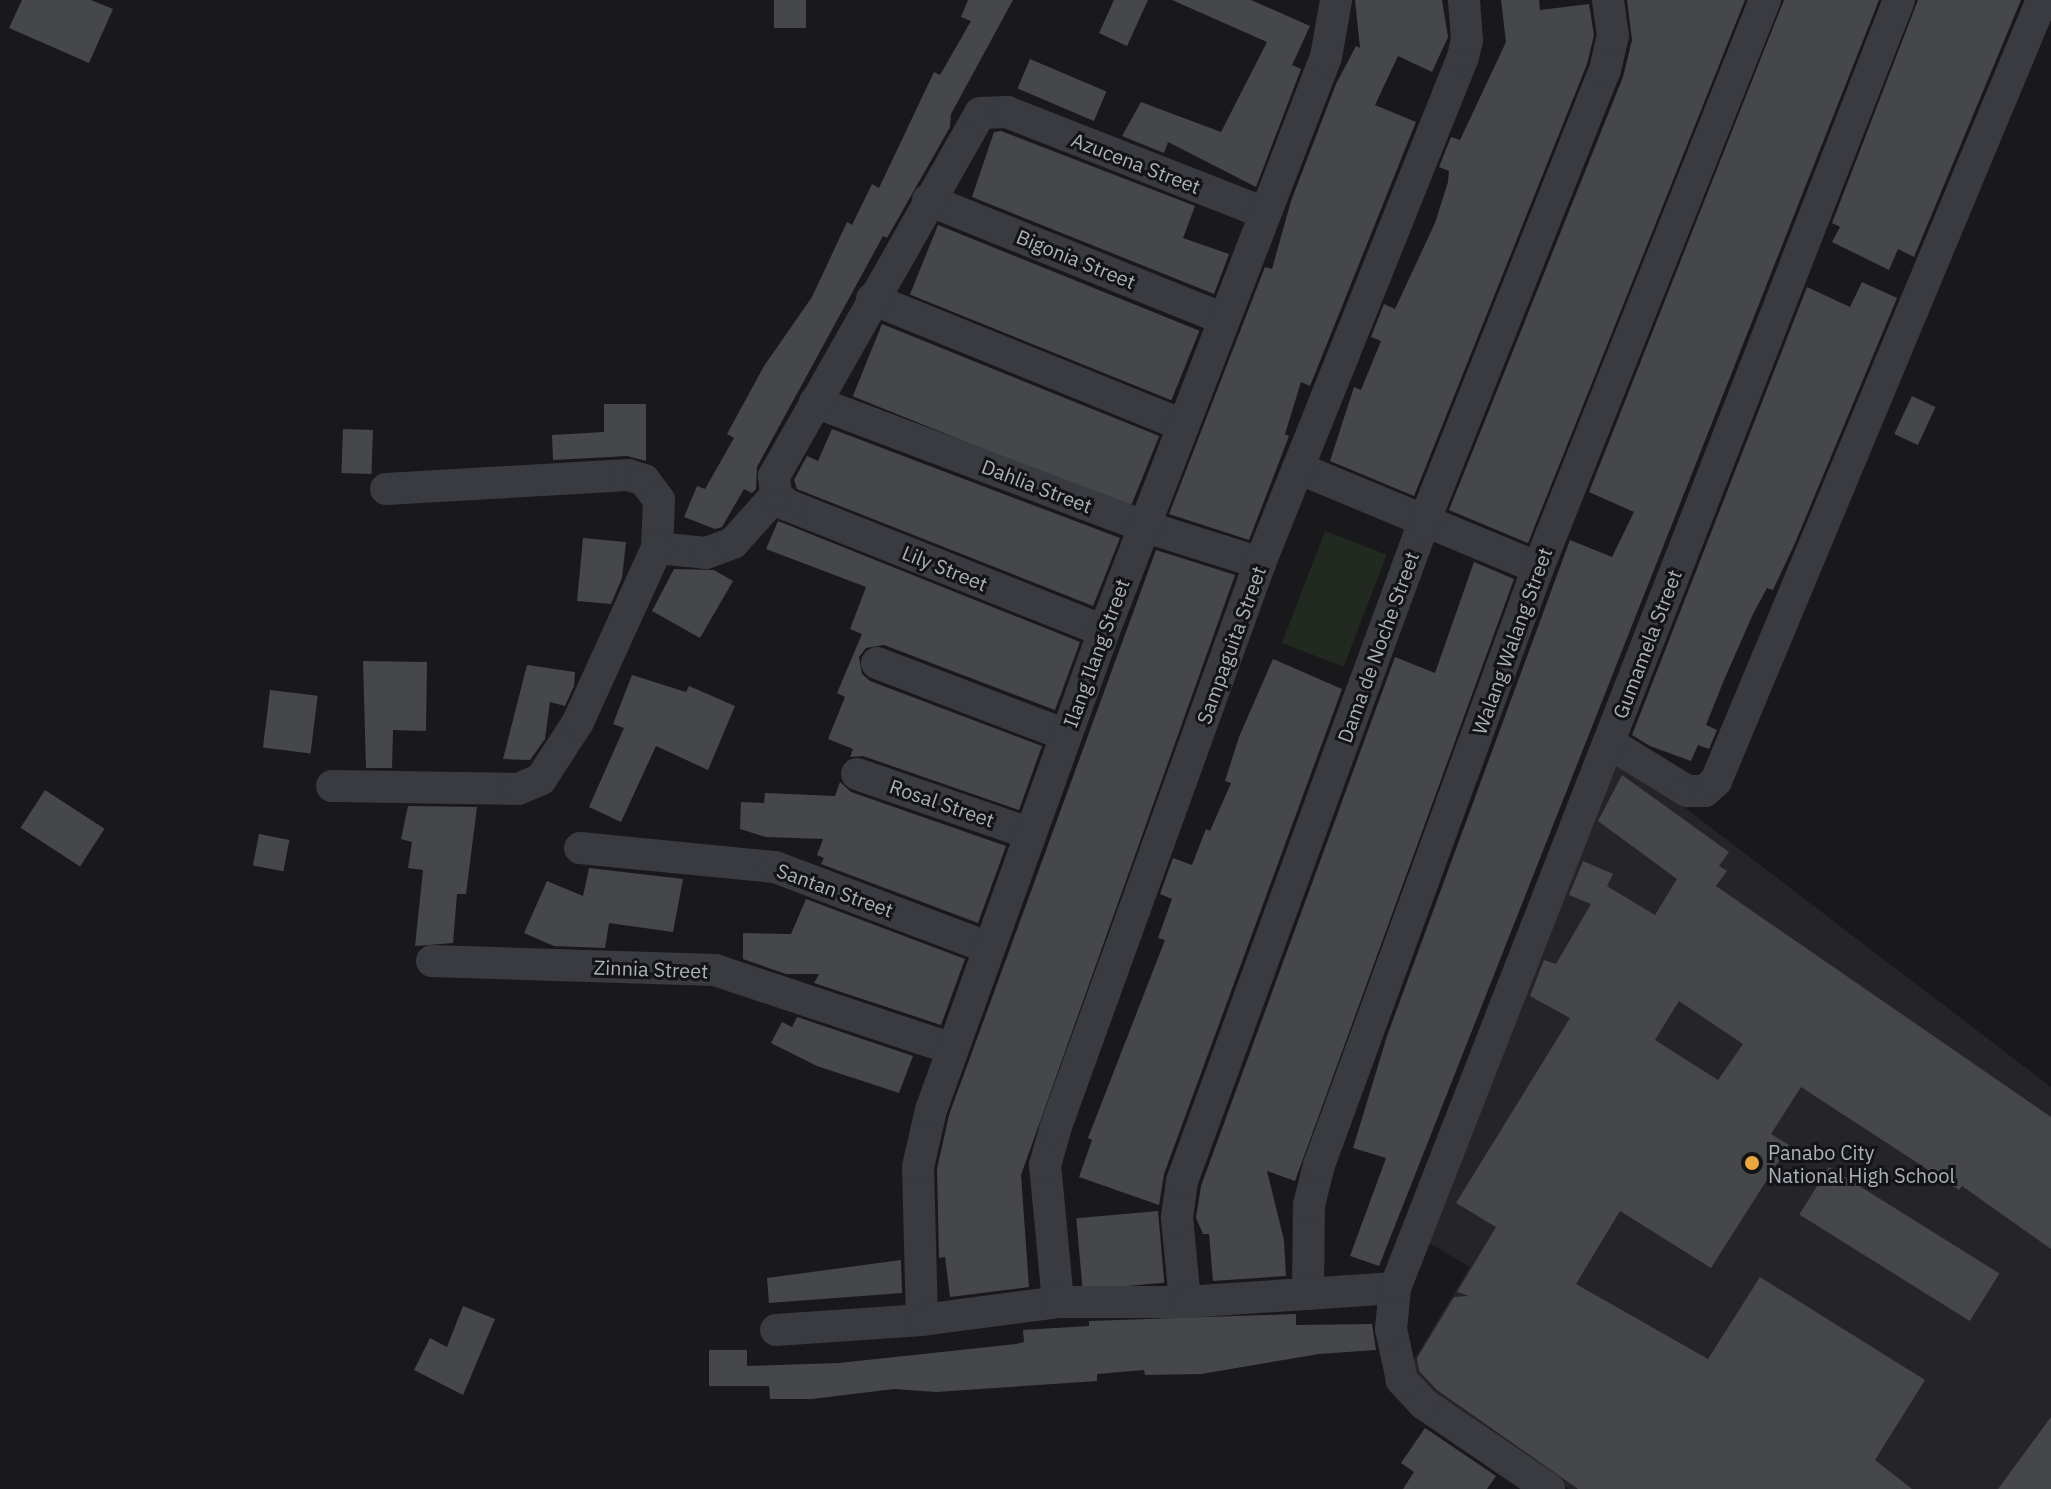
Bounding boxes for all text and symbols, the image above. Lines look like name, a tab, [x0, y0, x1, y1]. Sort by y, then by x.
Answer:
street label: Azucena Street	[1068, 127, 1204, 199]
street label: Bigonia Street	[1013, 224, 1139, 294]
street label: Dahlia Street	[978, 454, 1096, 518]
street label: Lily Street	[899, 540, 991, 596]
street label: Walang Walang Street	[1467, 544, 1557, 738]
street label: Dama de Noche Street	[1332, 548, 1424, 746]
street label: Sampaguita Street	[1191, 563, 1271, 727]
street label: Gumamela Street	[1608, 566, 1686, 722]
street label: Ilang Ilang Street	[1058, 575, 1134, 731]
street label: Rosal Street	[886, 774, 998, 832]
street label: Santan Street	[773, 858, 897, 922]
street label: Zinnia Street	[593, 955, 709, 983]
place label: Panabo City National High School	[1768, 1140, 1955, 1187]
marker: Panabo City National High School	[1743, 1154, 1761, 1172]

